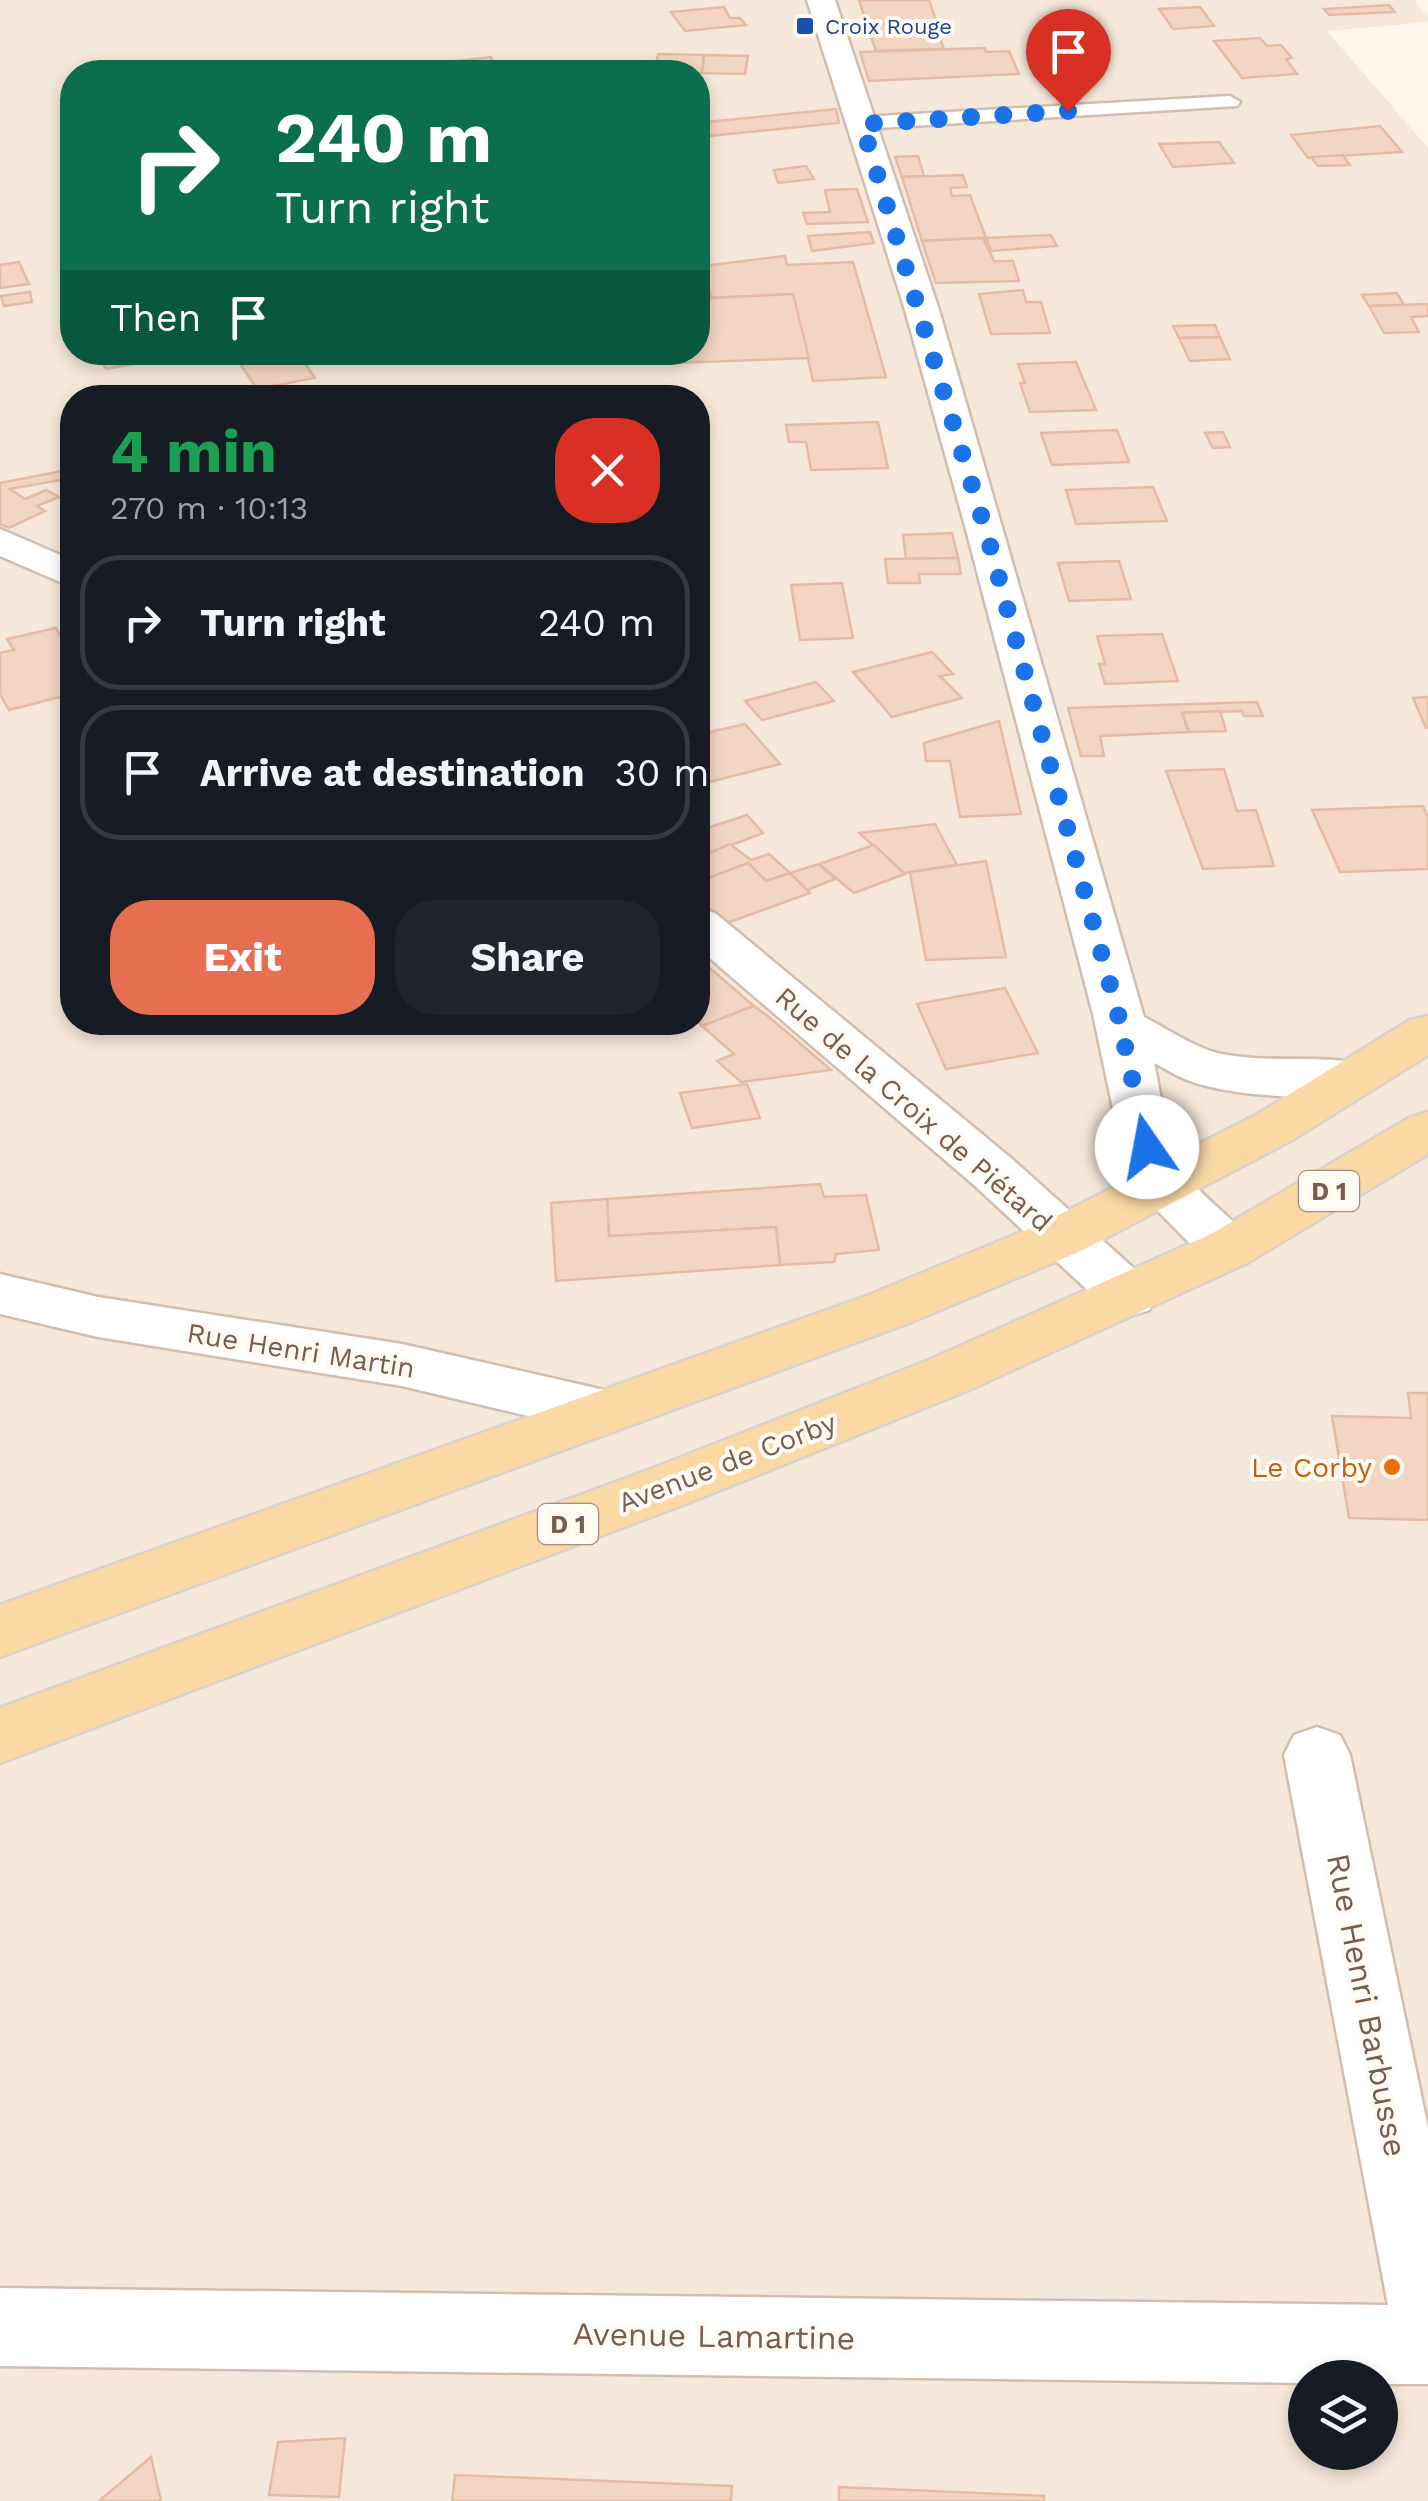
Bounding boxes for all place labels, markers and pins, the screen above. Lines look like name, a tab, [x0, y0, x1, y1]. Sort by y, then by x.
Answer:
pin	[1026, 9, 1111, 112]
place label: Croix Rouge	[825, 14, 952, 39]
marker: Croix Rouge	[794, 15, 816, 37]
place label: Le Corby	[1251, 1451, 1373, 1484]
marker: Le Corby	[1381, 1456, 1403, 1478]

